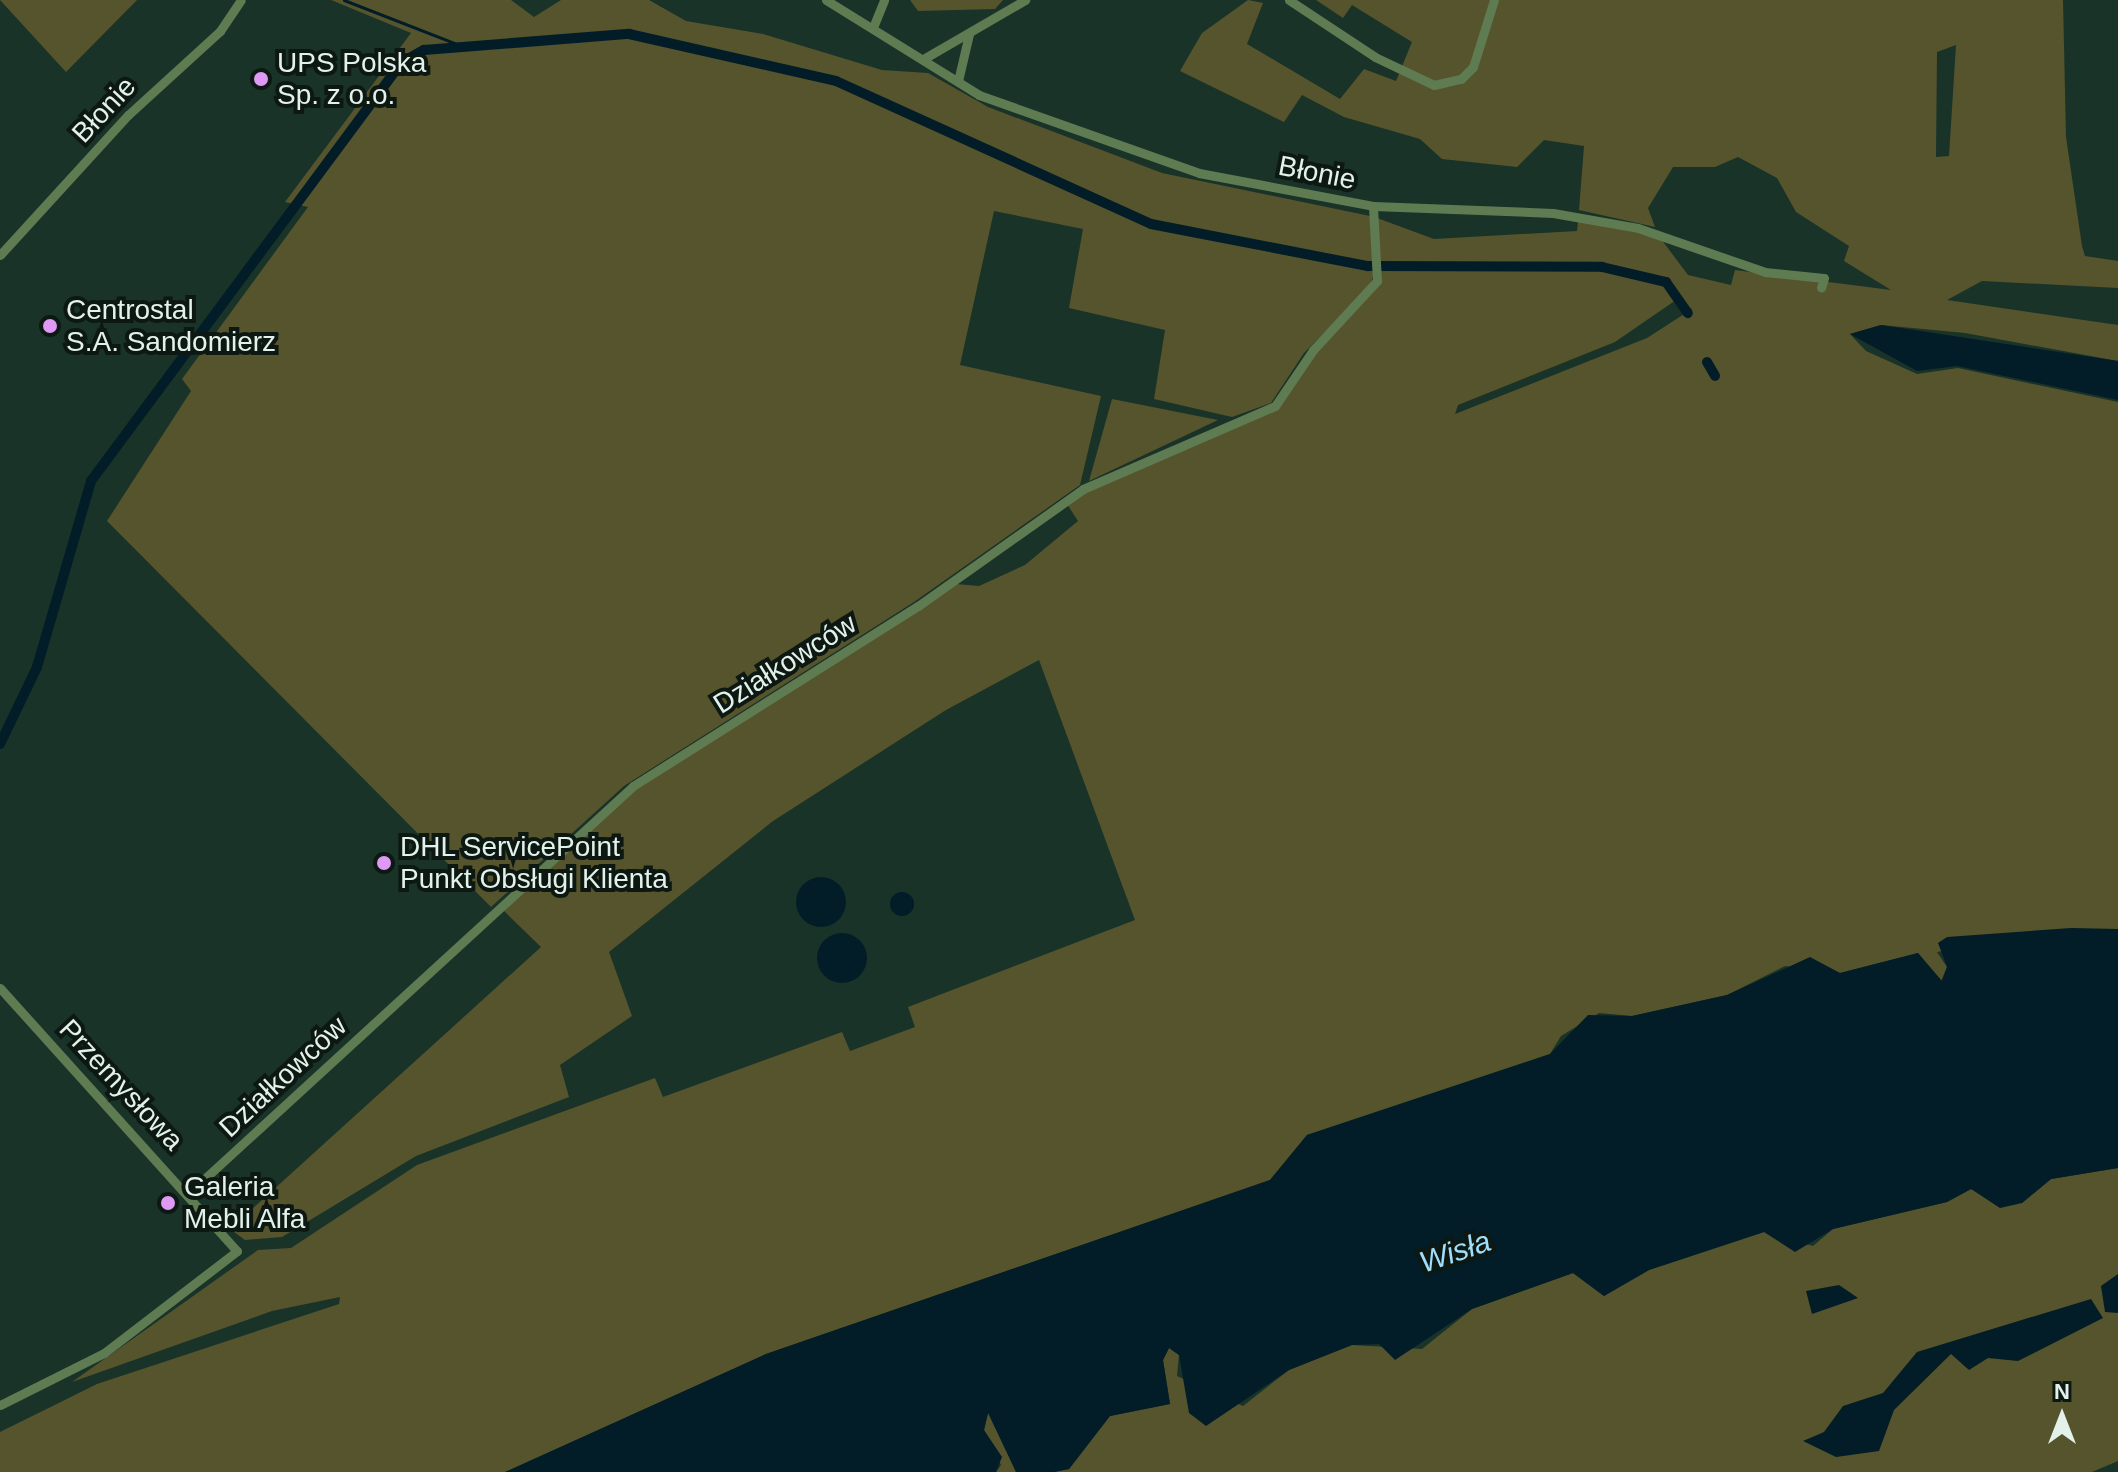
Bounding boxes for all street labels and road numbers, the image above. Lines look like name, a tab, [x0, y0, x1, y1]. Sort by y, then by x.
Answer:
street label: Błonie	[65, 70, 143, 150]
street label: Błonie	[1276, 149, 1358, 197]
street label: Działkowców	[707, 607, 863, 721]
street label: Działkowców	[212, 1010, 354, 1144]
street label: Przemysłowa	[52, 1013, 190, 1157]

